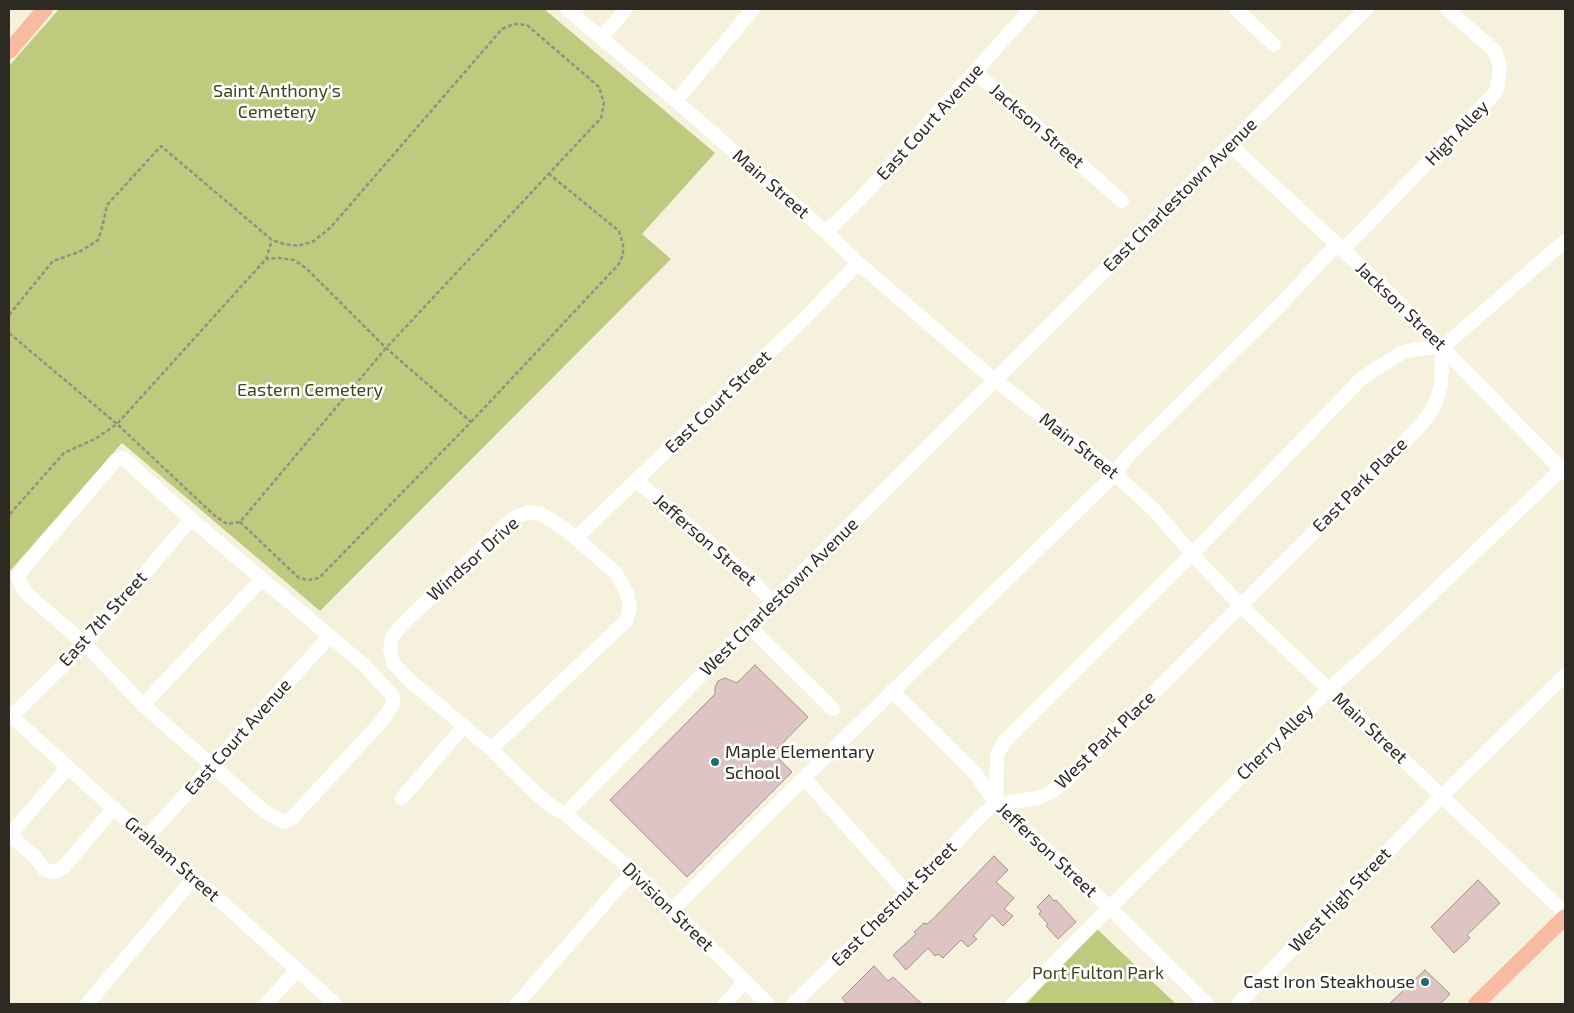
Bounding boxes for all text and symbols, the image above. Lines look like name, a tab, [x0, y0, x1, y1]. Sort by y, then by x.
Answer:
street label: East Court Avenue	[872, 59, 988, 185]
street label: Jackson Street	[985, 79, 1089, 173]
park label: Saint Anthony's Cemetery	[213, 80, 341, 122]
street label: High Alley	[1421, 96, 1493, 170]
street label: East Charlestown Avenue	[1099, 114, 1261, 276]
street label: Main Street	[728, 145, 814, 223]
street label: Jackson Street	[1351, 257, 1451, 355]
street label: East Court Street	[661, 346, 775, 458]
park label: Eastern Cemetery	[237, 379, 383, 401]
street label: Main Street	[1035, 408, 1123, 484]
street label: East Park Place	[1308, 433, 1412, 537]
street label: Jefferson Street	[649, 489, 761, 591]
street label: Windsor Drive	[423, 512, 523, 606]
street label: West Charlestown Avenue	[695, 513, 863, 681]
street label: East 7th Street	[55, 567, 151, 671]
street label: East Court Avenue	[180, 674, 296, 800]
street label: West Park Place	[1050, 687, 1160, 793]
street label: Main Street	[1328, 688, 1412, 768]
street label: Cherry Alley	[1232, 699, 1318, 785]
place label: Maple Elementary School	[725, 741, 875, 784]
marker: Maple Elementary School	[709, 756, 721, 768]
street label: Jefferson Street	[992, 798, 1102, 902]
street label: Graham Street	[120, 812, 224, 906]
street label: East Chestnut Street	[827, 837, 961, 971]
street label: West High Street	[1284, 843, 1396, 957]
street label: Division Street	[618, 858, 718, 956]
park label: Port Fulton Park	[1032, 962, 1164, 984]
place label: Cast Iron Steakhouse	[1243, 971, 1415, 993]
marker: Cast Iron Steakhouse	[1419, 976, 1431, 988]

